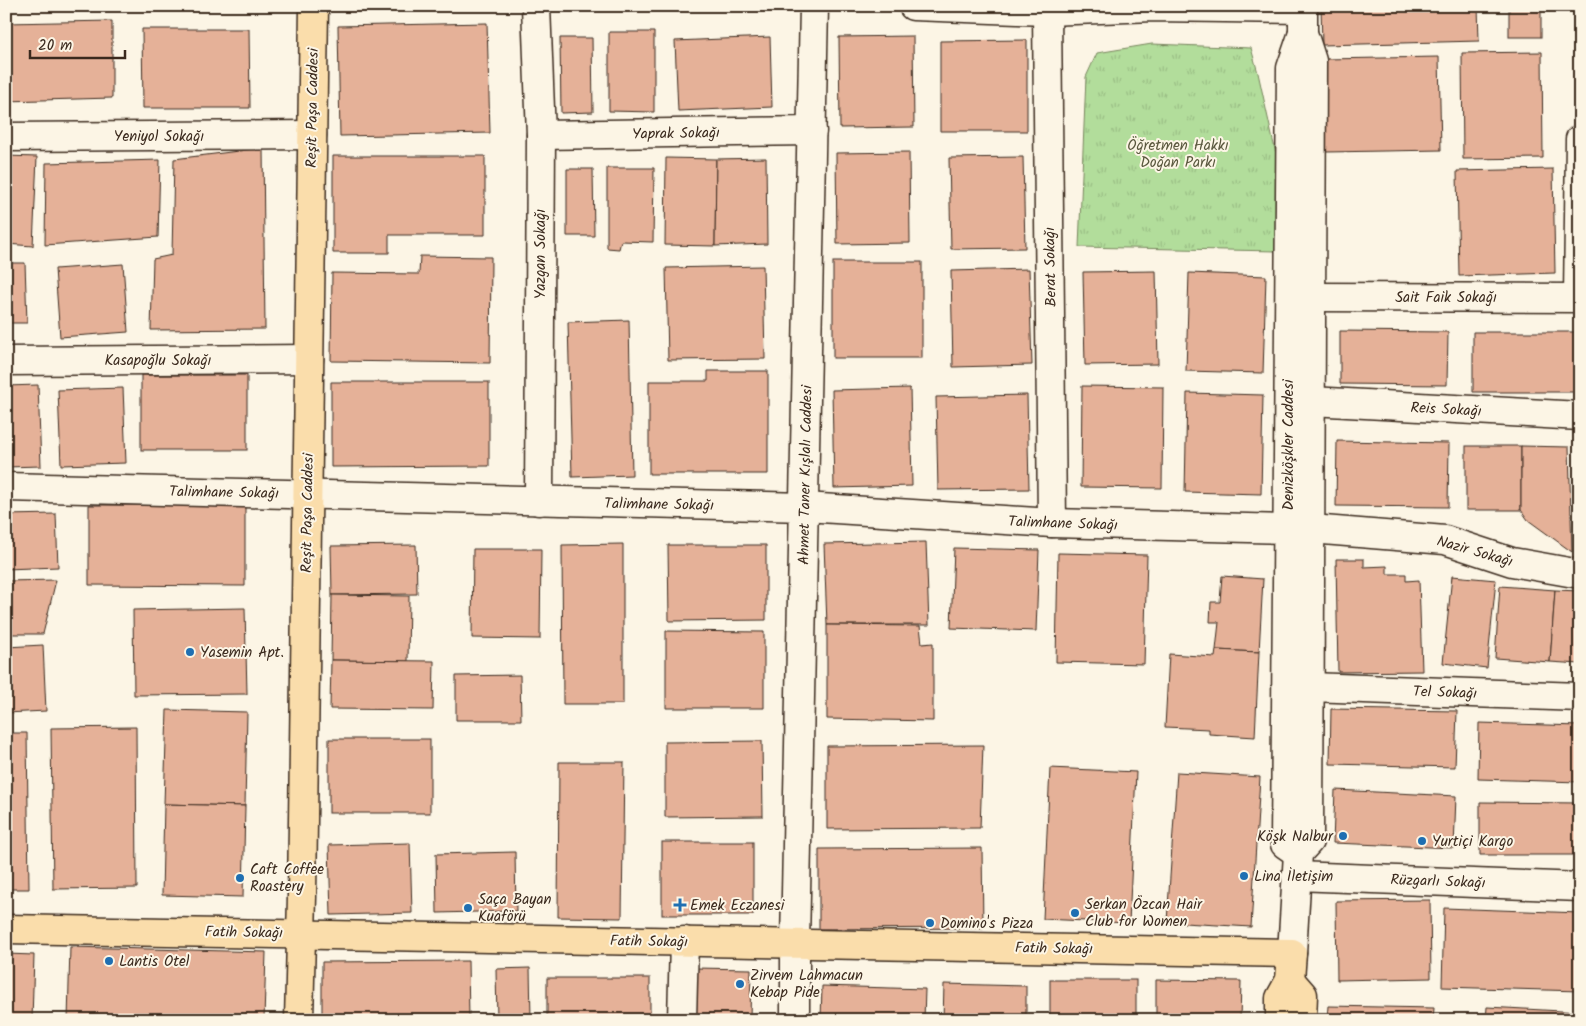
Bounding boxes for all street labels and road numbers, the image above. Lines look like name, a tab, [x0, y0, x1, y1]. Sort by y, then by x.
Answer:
street label: Reşit Paşa Caddesi	[300, 47, 326, 168]
street label: Yaprak Sokağı	[632, 121, 720, 147]
street label: Yeniyol Sokağı	[114, 125, 204, 149]
street label: Yazgan Sokağı	[529, 209, 553, 299]
street label: Berat Sokağı	[1038, 227, 1064, 307]
street label: Sait Faik Sokağı	[1395, 286, 1497, 310]
street label: Kasapoğlu Sokağı	[104, 349, 212, 373]
street label: Denizköşkler Caddesi	[1277, 378, 1301, 510]
street label: Ahmet Taner Kışlalı Caddesi	[792, 384, 820, 565]
street label: Reis Sokağı	[1410, 396, 1482, 424]
street label: Reşit Paşa Caddesi	[295, 452, 321, 573]
street label: Talimhane Sokağı	[169, 480, 279, 506]
street label: Talimhane Sokağı	[604, 492, 714, 518]
street label: Talimhane Sokağı	[1008, 510, 1118, 538]
street label: Nazir Sokağı	[1434, 530, 1516, 574]
street label: Tel Sokağı	[1412, 680, 1478, 706]
street label: Rüzgarlı Sokağı	[1390, 868, 1486, 896]
street label: Fatih Sokağı	[205, 920, 283, 946]
street label: Fatih Sokağı	[610, 929, 688, 955]
street label: Fatih Sokağı	[1015, 936, 1093, 962]

